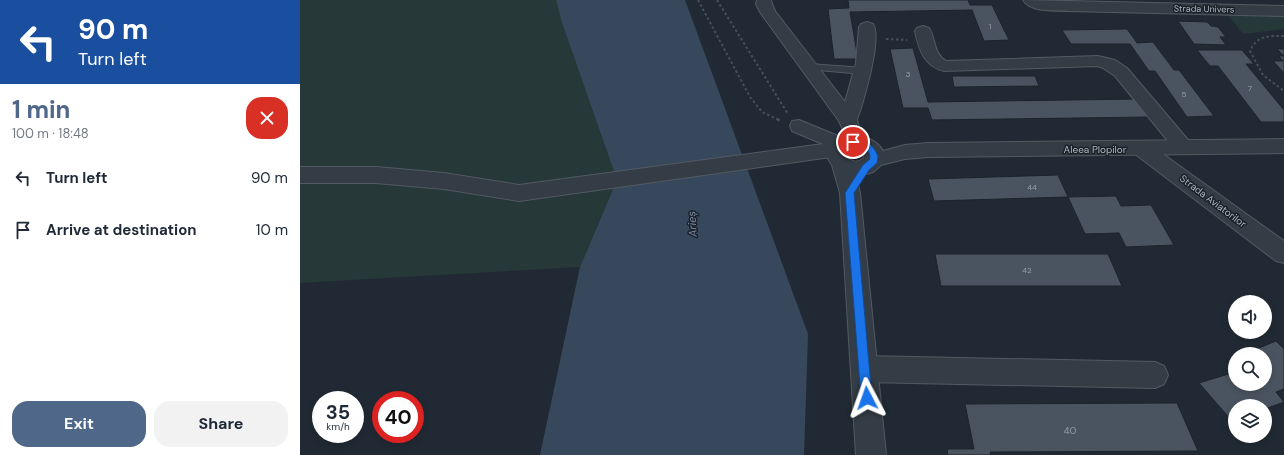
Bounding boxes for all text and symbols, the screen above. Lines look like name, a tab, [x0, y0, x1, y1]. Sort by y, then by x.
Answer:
street label: Strada Univers	[1174, 2, 1235, 16]
text: 90 m	[78, 11, 148, 48]
icon: left	[12, 16, 64, 68]
house number: 1	[989, 21, 991, 31]
text: Turn left	[78, 47, 147, 71]
house number: 3	[906, 69, 911, 79]
house number: 7	[1248, 83, 1252, 93]
house number: 5	[1182, 89, 1187, 99]
text: 1 min	[12, 94, 70, 125]
button: close	[246, 97, 288, 139]
text: 100 m · 18:48	[12, 125, 89, 142]
pin	[836, 125, 870, 159]
icon: arrive	[842, 131, 864, 153]
street label: Aleea Plopilor	[1064, 143, 1127, 156]
icon: left	[12, 167, 34, 189]
text: Turn left	[46, 168, 107, 188]
text: 90 m	[251, 168, 288, 188]
street label: Strada Aviatorilor	[1177, 172, 1249, 230]
house number: 44	[1027, 182, 1037, 192]
water label: Arieș	[684, 210, 700, 238]
icon: arrive	[12, 219, 34, 241]
text: Arrive at destination	[46, 220, 197, 240]
text: 10 m	[256, 220, 288, 240]
house number: 42	[1022, 265, 1032, 275]
map controls	[1228, 295, 1272, 443]
button: sound	[1228, 295, 1272, 339]
button: search	[1228, 347, 1272, 391]
position arrow	[846, 377, 888, 419]
speed limit sign: 40	[372, 391, 424, 443]
text: 35	[326, 399, 350, 425]
button: layers	[1228, 399, 1272, 443]
button: Exit	[12, 401, 146, 447]
button: Share	[154, 401, 288, 447]
text: km/h	[326, 420, 350, 433]
house number: 40	[1064, 424, 1077, 437]

